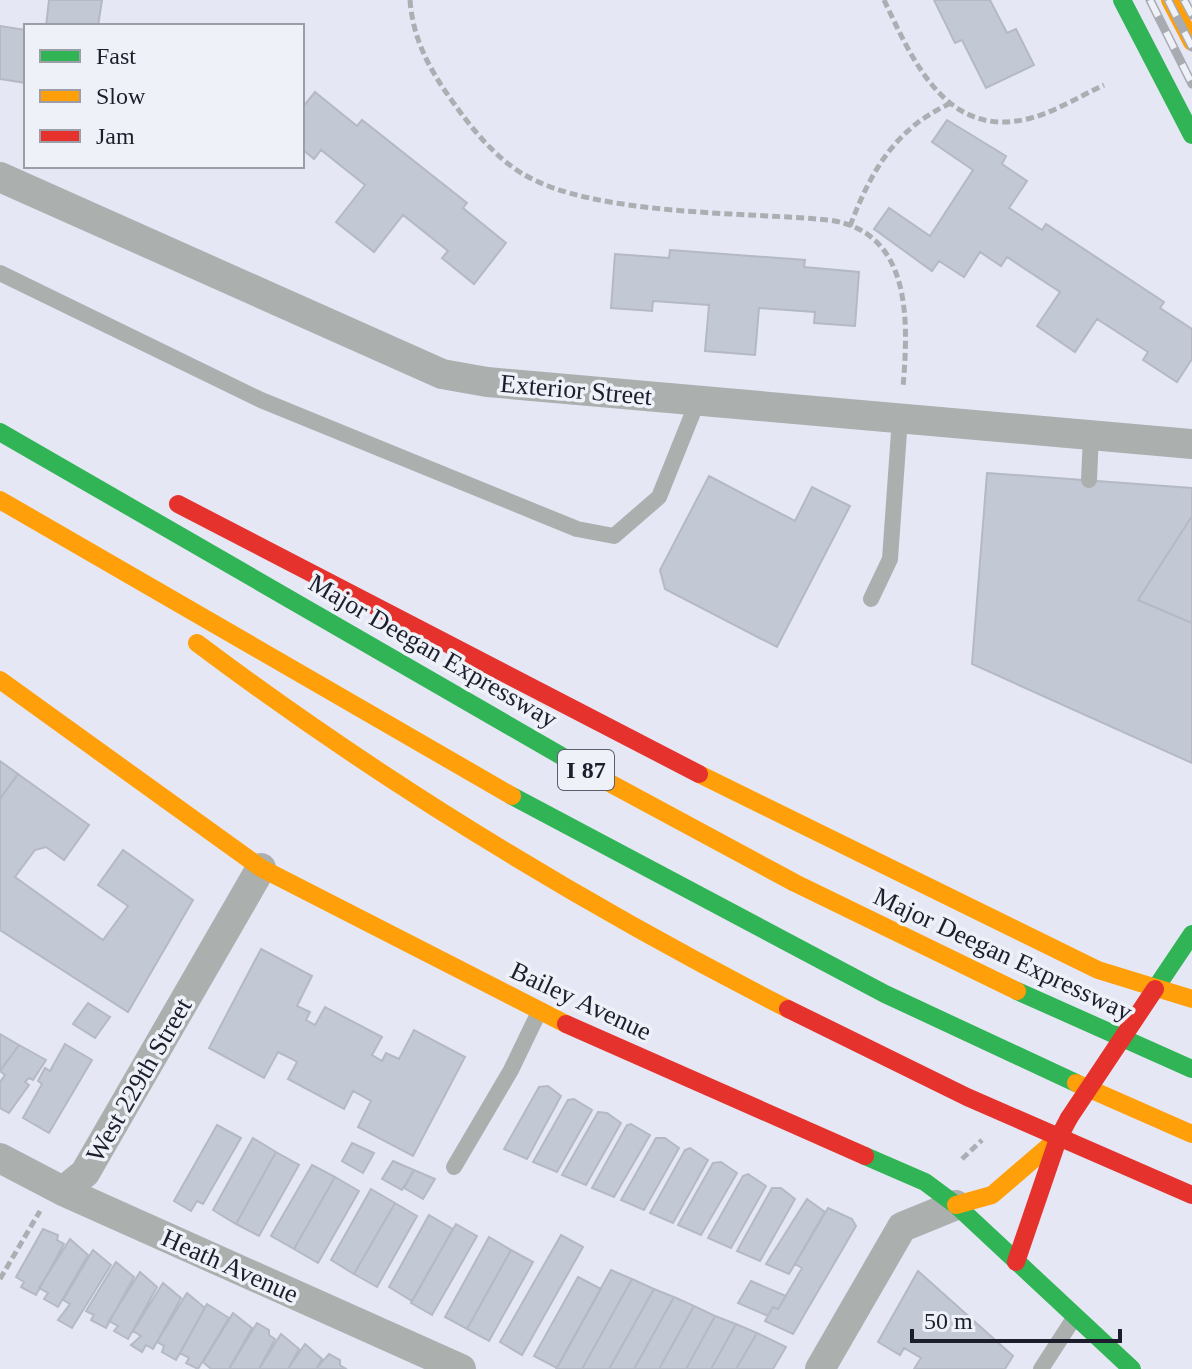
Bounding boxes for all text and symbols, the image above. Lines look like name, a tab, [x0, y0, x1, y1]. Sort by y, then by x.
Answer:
legend	[24, 24, 304, 168]
text: Fast	[96, 43, 136, 69]
text: Slow	[96, 83, 146, 109]
text: Jam	[96, 123, 135, 149]
street label: Exterior Street	[499, 369, 654, 411]
street label: Major Deegan Expressway	[304, 568, 562, 734]
road number: I 87	[558, 750, 614, 790]
street label: Major Deegan Expressway	[869, 881, 1137, 1027]
street label: Bailey Avenue	[506, 956, 656, 1046]
street label: West 229th Street	[80, 992, 198, 1167]
street label: Heath Avenue	[157, 1223, 303, 1309]
scale bar	[912, 1293, 1120, 1343]
text: 50 m	[924, 1308, 973, 1334]

